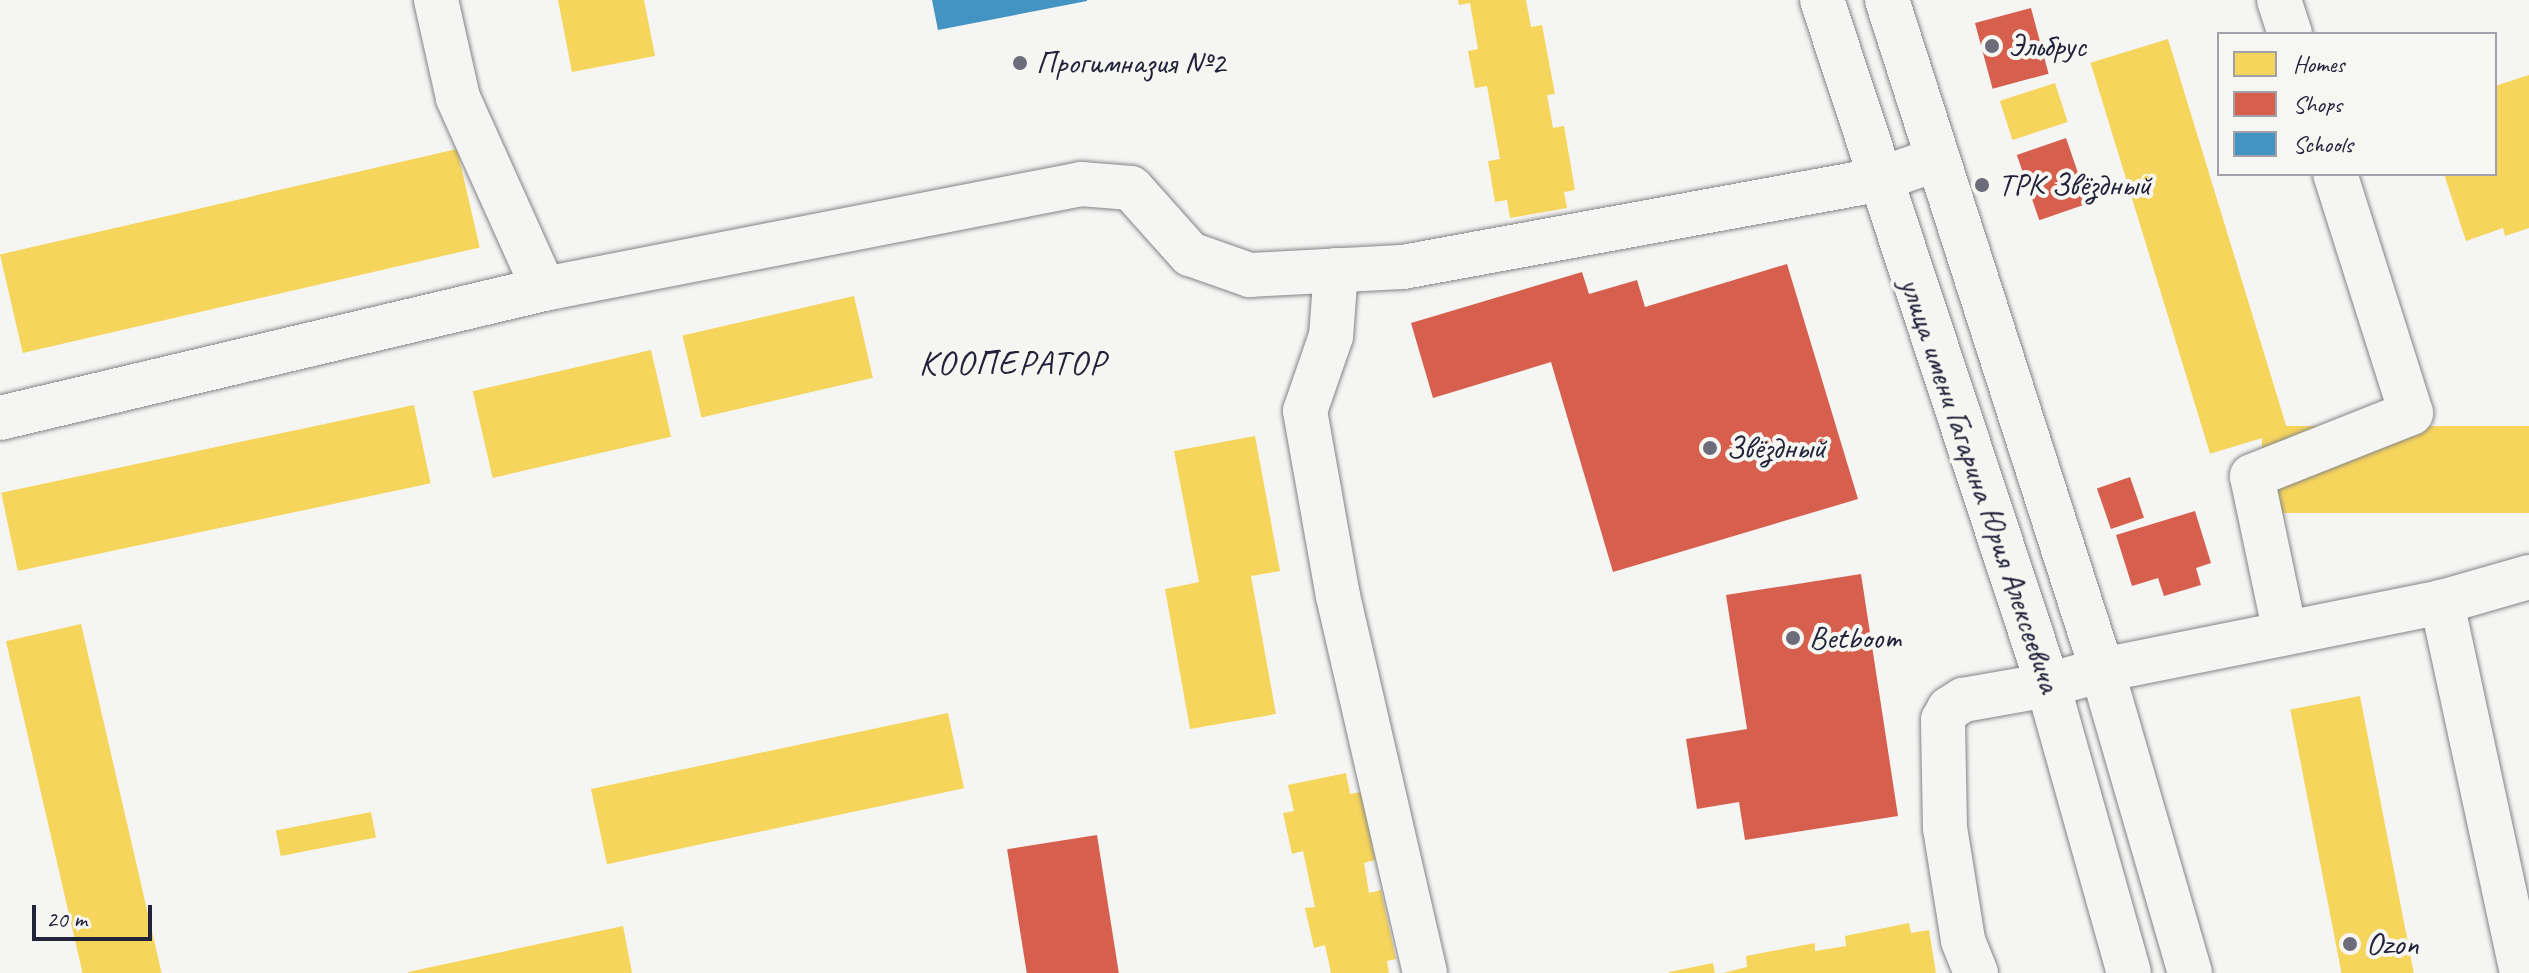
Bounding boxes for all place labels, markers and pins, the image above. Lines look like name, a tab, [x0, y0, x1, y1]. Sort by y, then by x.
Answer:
place label: Эльбрус	[2008, 27, 2086, 65]
marker: Эльбрус	[1983, 37, 2001, 55]
place label: Прогимназия №2	[1036, 44, 1225, 82]
marker: Прогимназия №2	[1011, 54, 1029, 72]
place label: ТРК Звёздный	[1998, 166, 2151, 204]
marker: ТРК Звёздный	[1973, 176, 1991, 194]
place label: Звёздный	[1726, 429, 1826, 467]
marker: Звёздный	[1701, 439, 1719, 457]
place label: Betboom	[1809, 619, 1901, 657]
marker: Betboom	[1784, 629, 1802, 647]
place label: Ozon	[2366, 925, 2419, 963]
marker: Ozon	[2341, 935, 2359, 953]

